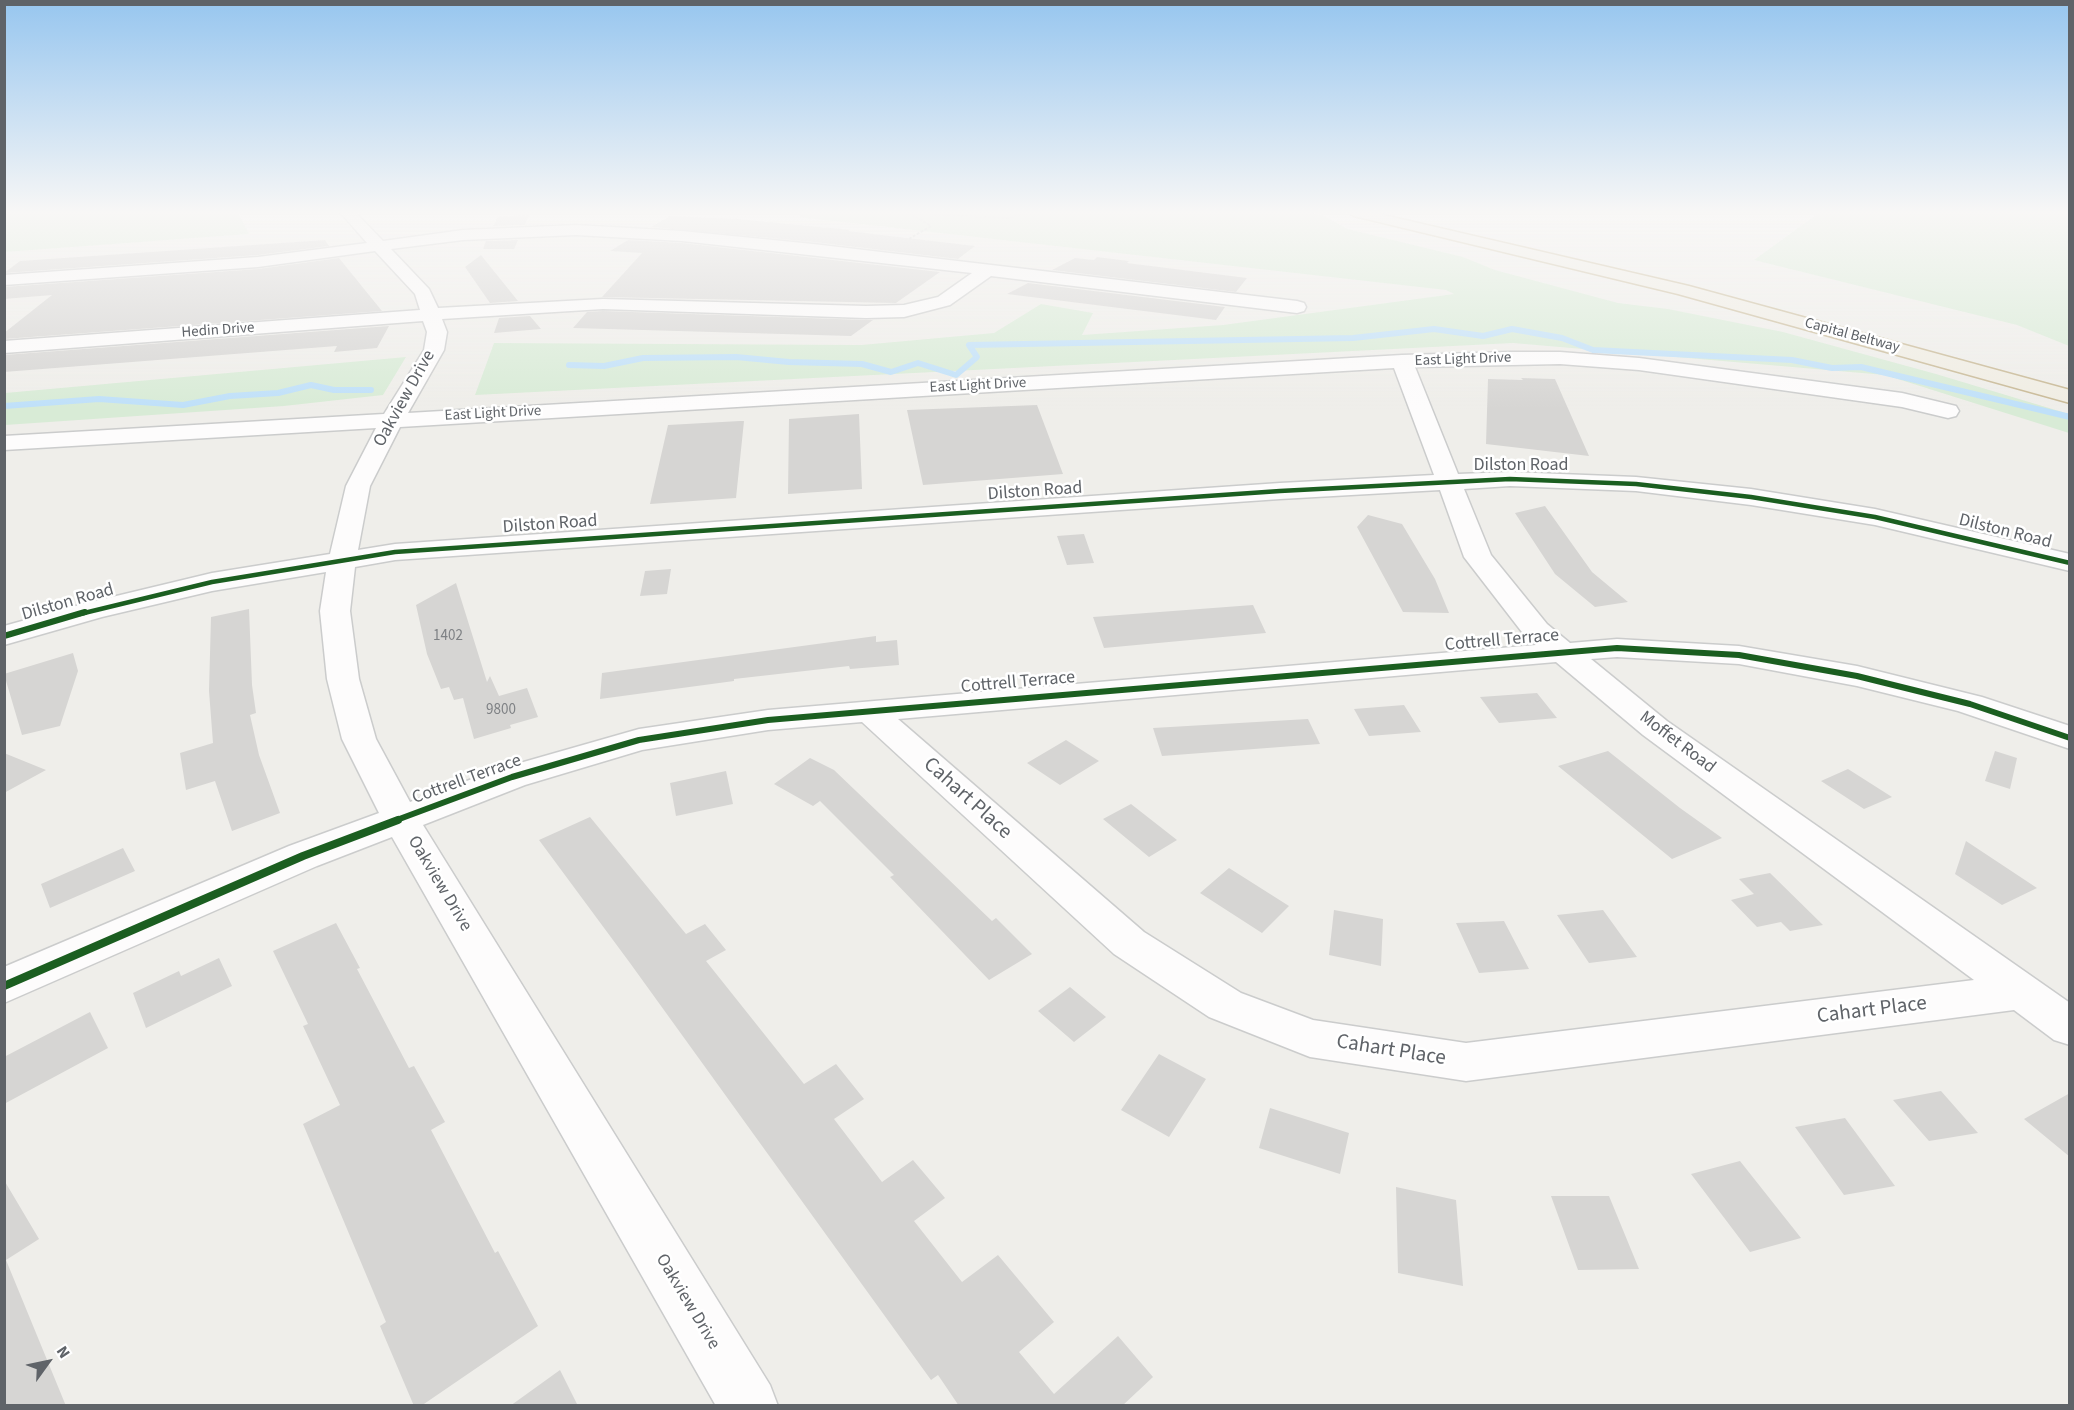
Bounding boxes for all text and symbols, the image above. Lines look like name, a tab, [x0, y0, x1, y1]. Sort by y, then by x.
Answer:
street label: Capital Beltway	[1803, 315, 1901, 357]
street label: Hedin Drive	[181, 319, 255, 343]
street label: Oakview Drive	[370, 347, 440, 451]
street label: East Light Drive	[1414, 349, 1512, 371]
street label: East Light Drive	[929, 374, 1027, 398]
street label: East Light Drive	[444, 402, 542, 426]
street label: Dilston Road	[1474, 455, 1568, 477]
street label: Dilston Road	[987, 478, 1083, 506]
street label: Dilston Road	[1956, 510, 2054, 554]
street label: Dilston Road	[502, 511, 598, 539]
street label: Dilston Road	[19, 580, 117, 626]
street label: Cottrell Terrace	[1444, 625, 1560, 657]
house number: 1402	[433, 628, 463, 646]
street label: Cottrell Terrace	[960, 667, 1076, 699]
house number: 9800	[486, 702, 516, 720]
street label: Moffet Road	[1635, 707, 1719, 779]
street label: Cottrell Terrace	[409, 750, 525, 810]
street label: Cahart Place	[917, 753, 1017, 845]
street label: Oakview Drive	[402, 832, 476, 936]
street label: Cahart Place	[1816, 992, 1928, 1030]
street label: Cahart Place	[1334, 1030, 1448, 1072]
street label: Oakview Drive	[650, 1250, 724, 1354]
north arrow	[18, 1332, 78, 1392]
text: N	[51, 1342, 75, 1363]

